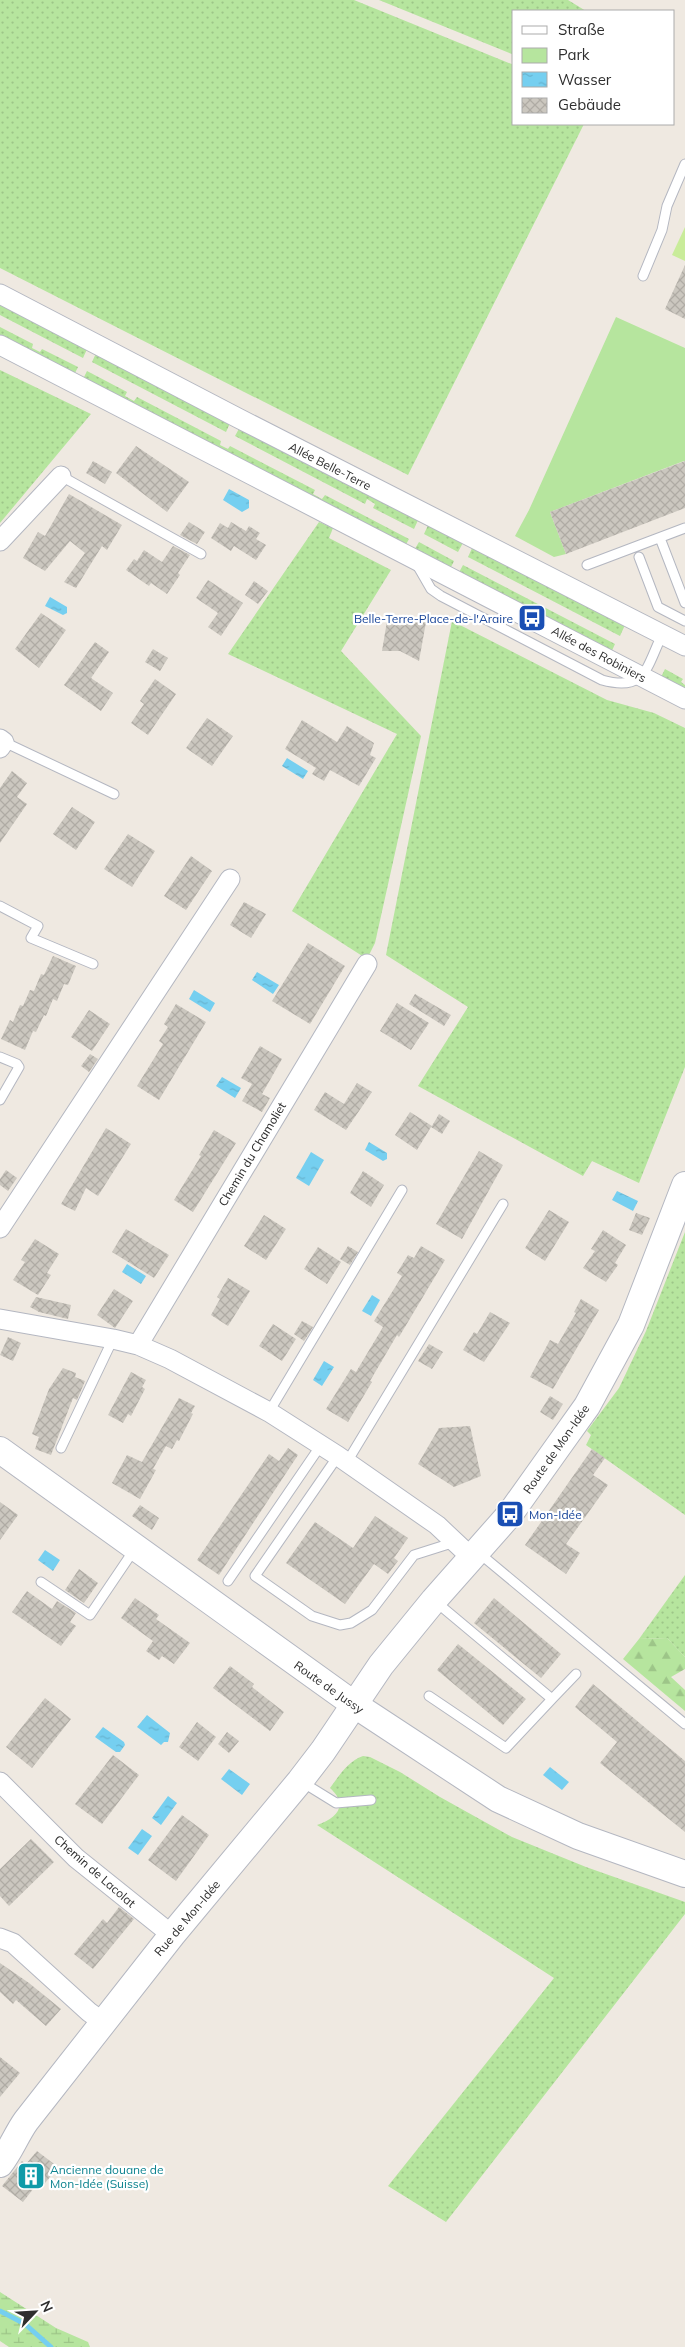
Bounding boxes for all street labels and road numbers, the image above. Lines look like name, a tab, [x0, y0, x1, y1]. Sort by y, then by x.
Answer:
street label: Allée Belle-Terre	[286, 439, 374, 493]
street label: Allée des Robiniers	[549, 623, 649, 685]
street label: Chemin du Chamoliet	[215, 1099, 289, 1209]
street label: Route de Mon-Idée	[520, 1402, 592, 1496]
street label: Route de Jussy	[291, 1657, 367, 1717]
street label: Chemin de Lacolat	[51, 1832, 139, 1910]
street label: Rue de Mon-Idée	[151, 1877, 223, 1959]

